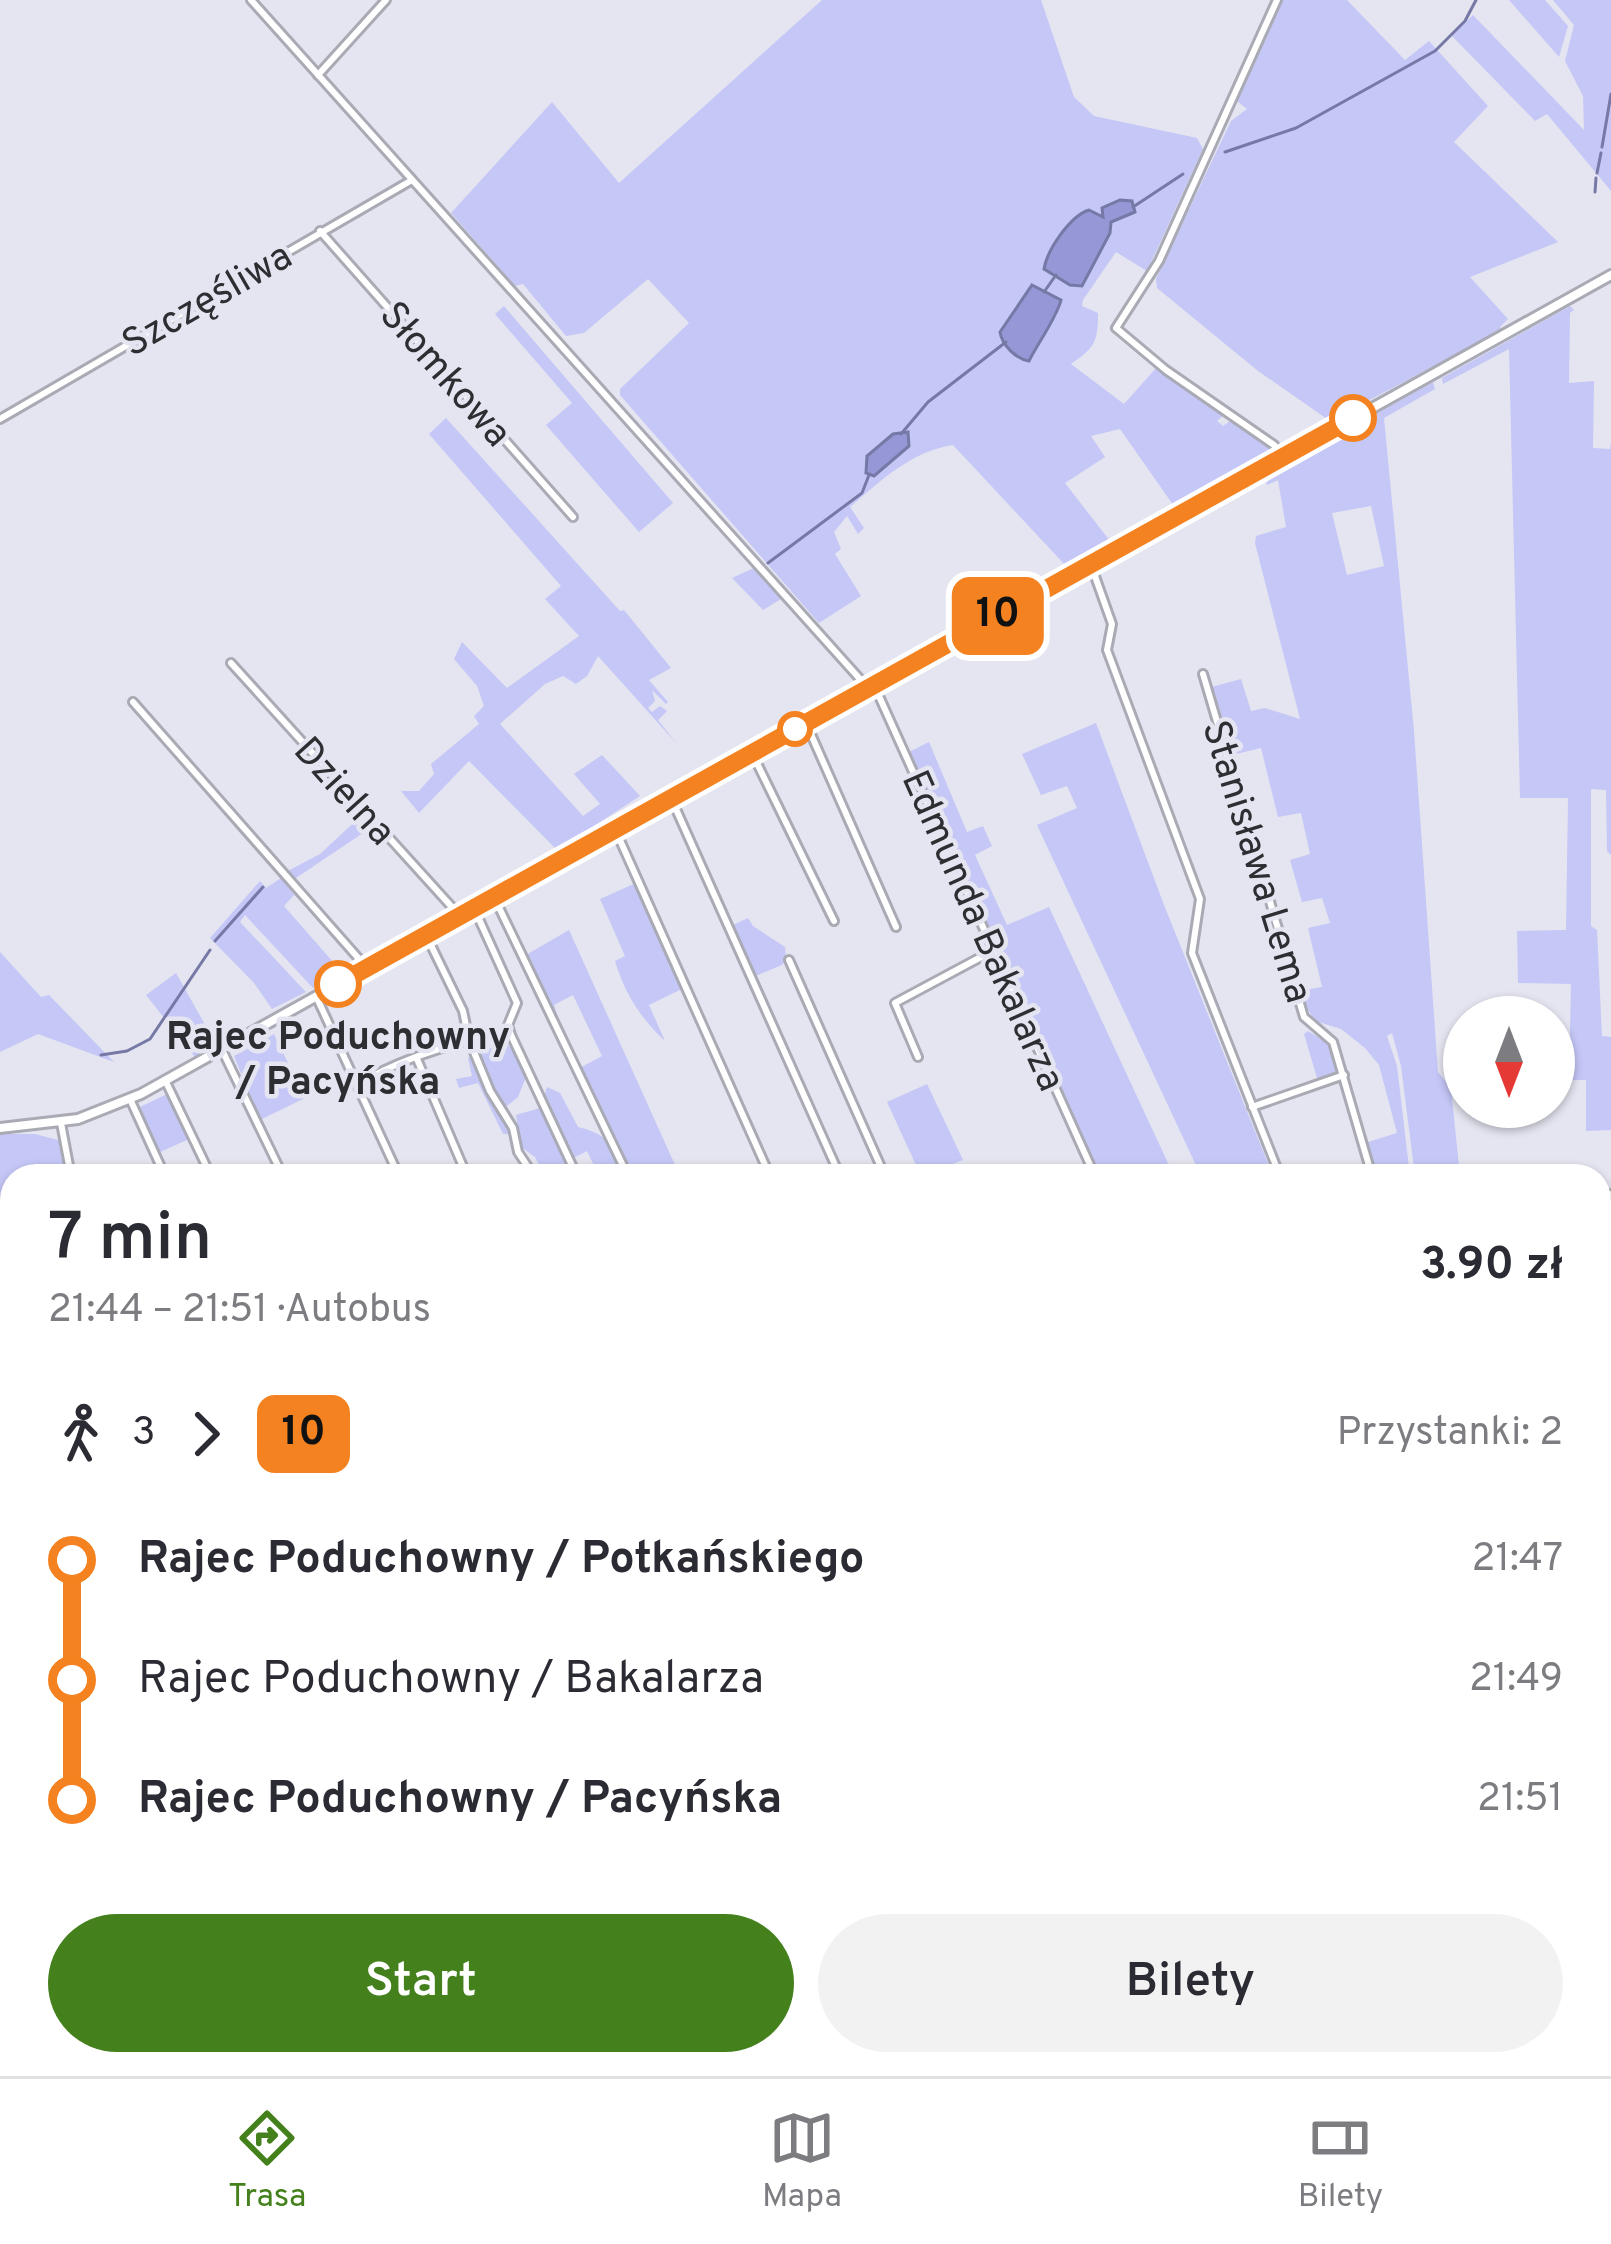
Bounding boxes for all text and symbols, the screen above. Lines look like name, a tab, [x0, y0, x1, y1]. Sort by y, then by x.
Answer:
street label: Szczęśliwa	[114, 234, 302, 370]
street label: Słomkowa	[367, 293, 520, 459]
unlabelled marker	[1331, 396, 1375, 440]
line badge: 10	[944, 577, 1052, 655]
text: 10	[976, 589, 1020, 642]
unlabelled marker	[779, 713, 811, 745]
street label: Stanisława Lema	[1188, 715, 1321, 1010]
street label: Dzielna	[281, 729, 404, 857]
street label: Edmunda Bakalarza	[888, 764, 1074, 1100]
marker: Rajec Poduchowny / Pacyńska	[316, 962, 360, 1006]
north arrow	[1443, 996, 1575, 1128]
map controls	[1443, 996, 1575, 1128]
place label: Rajec Poduchowny / Pacyńska	[166, 1015, 510, 1109]
text: 7 min	[48, 1200, 212, 1283]
text: 3.90 zł	[1420, 1238, 1563, 1295]
text: 21:44 – 21:51 · Autobus	[48, 1287, 431, 1336]
icon: walk	[48, 1401, 114, 1467]
icon: forward	[173, 1401, 239, 1467]
text: 10	[281, 1407, 326, 1460]
text: 3	[132, 1410, 155, 1459]
text: Przystanki: 2	[1337, 1410, 1563, 1459]
text: Rajec Poduchowny / Potkańskiego	[138, 1532, 865, 1589]
text: 21:47	[1472, 1536, 1563, 1585]
text: Rajec Poduchowny / Bakalarza	[138, 1652, 764, 1709]
text: 21:49	[1469, 1656, 1563, 1705]
text: Rajec Poduchowny / Pacyńska	[138, 1772, 782, 1829]
text: 21:51	[1477, 1776, 1563, 1825]
button: Start	[48, 1914, 794, 2052]
button: Bilety	[818, 1914, 1563, 2052]
tab: Trasa	[228, 2105, 306, 2219]
tab: Mapa	[762, 2105, 842, 2219]
tab: Bilety	[1298, 2105, 1383, 2219]

